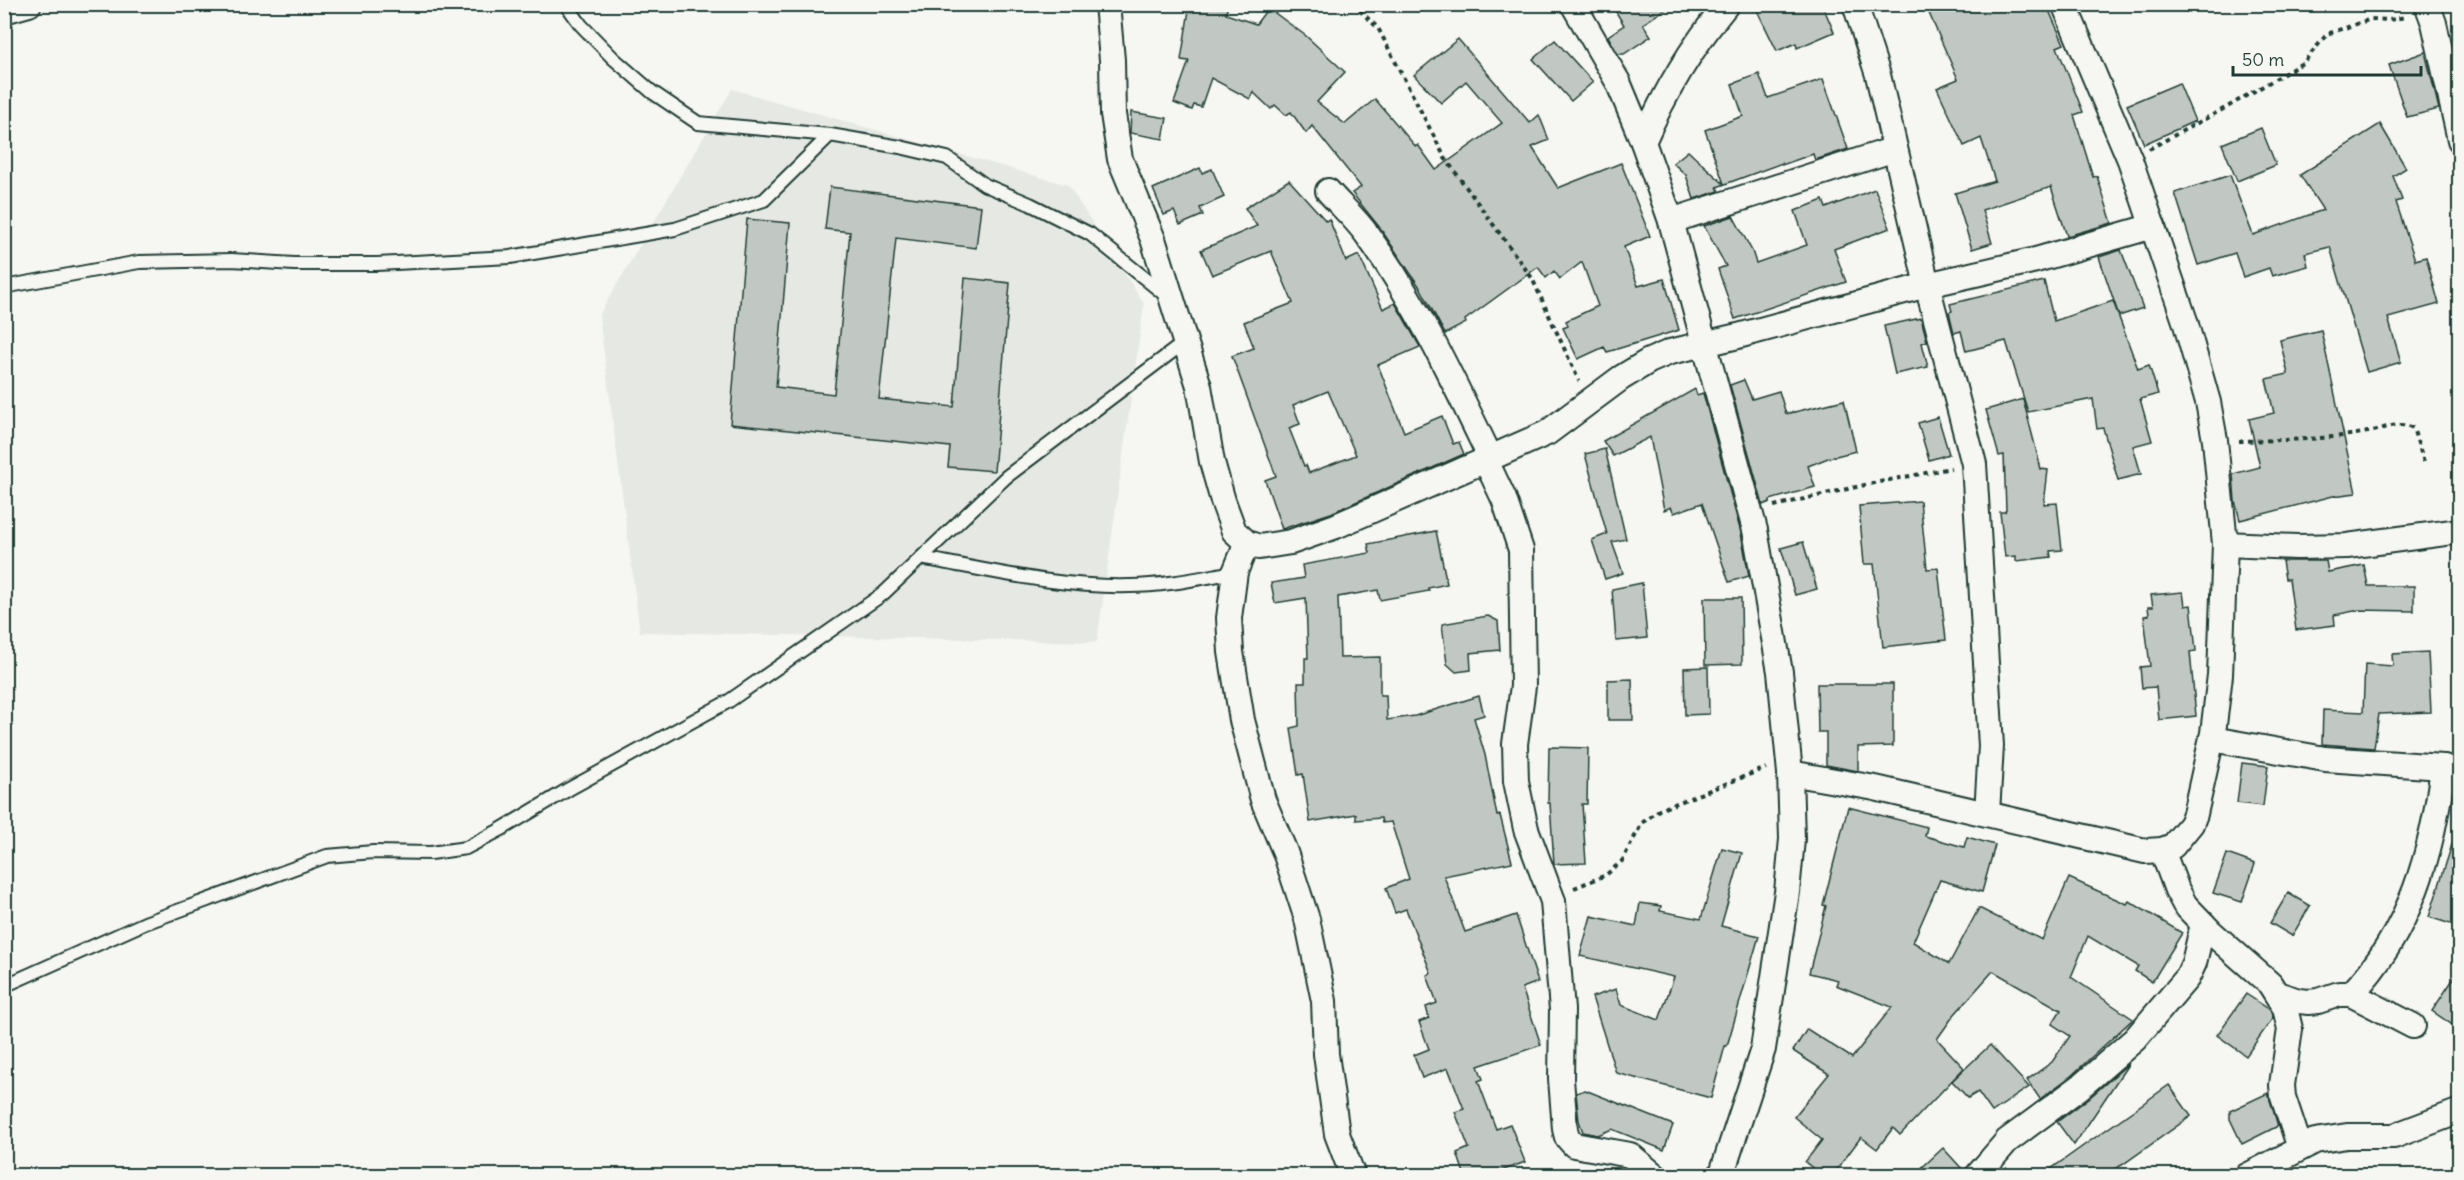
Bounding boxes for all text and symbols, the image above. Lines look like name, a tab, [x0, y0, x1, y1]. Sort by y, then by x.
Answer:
scale bar	[2233, 39, 2420, 77]
text: 50 m	[2242, 48, 2284, 71]

